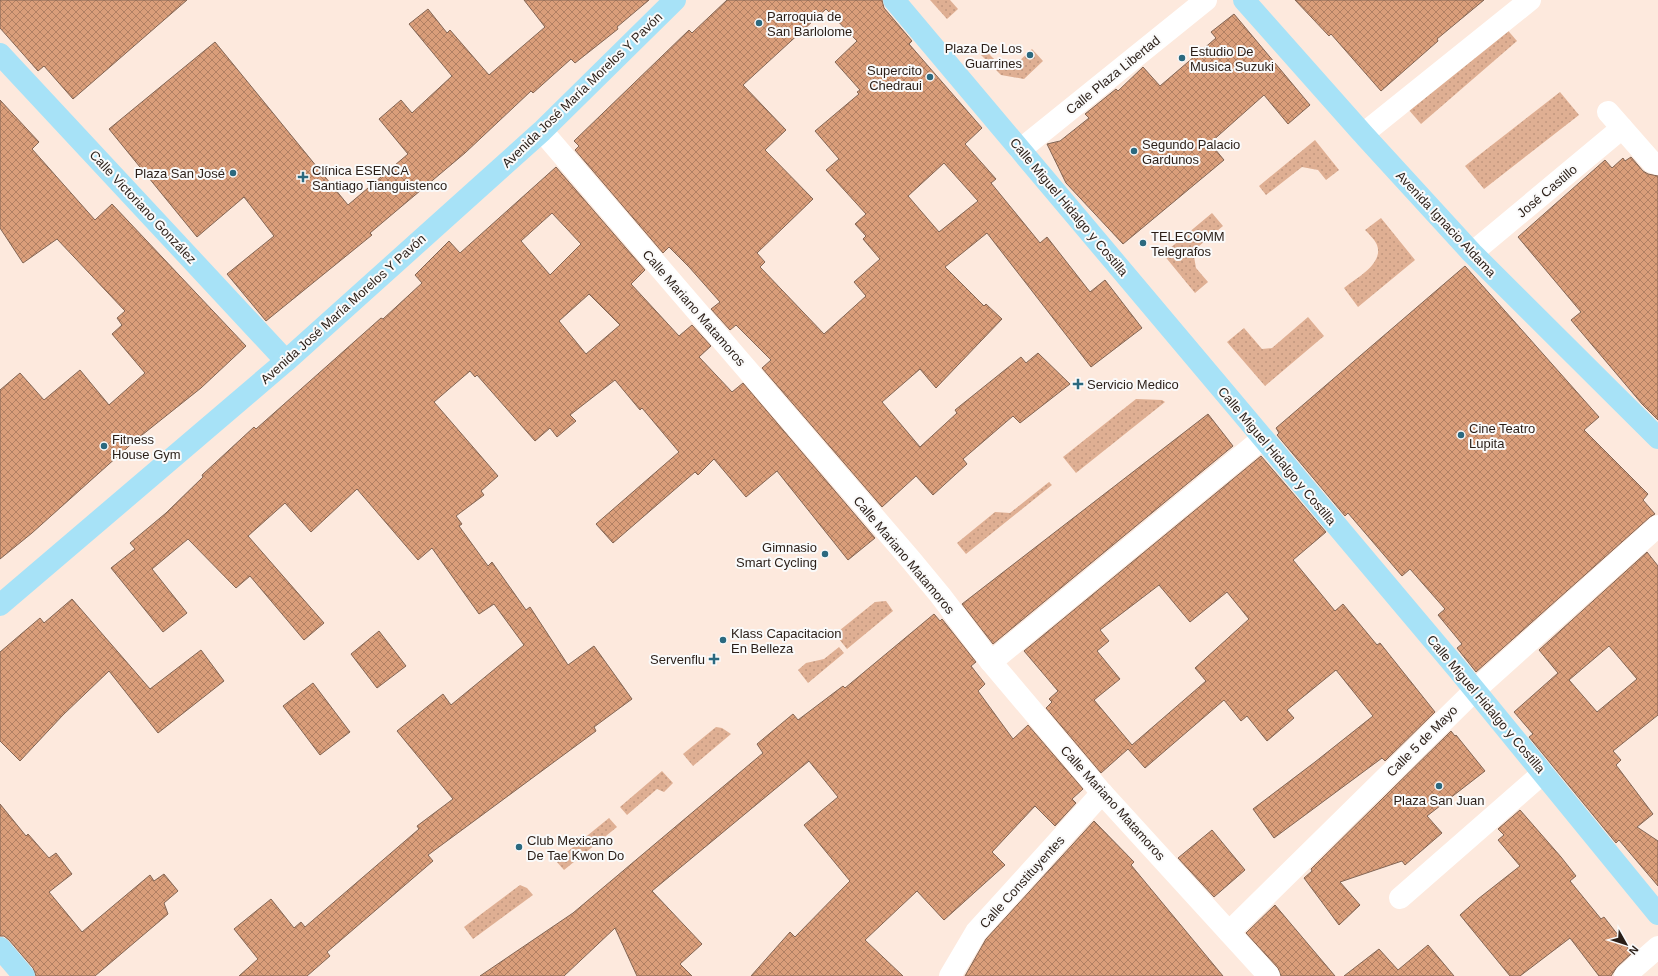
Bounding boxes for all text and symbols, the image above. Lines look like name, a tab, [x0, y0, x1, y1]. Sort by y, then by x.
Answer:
street label: Avenida José María Morelos Y Pavón	[499, 9, 665, 171]
place label: Parroquia de San Barlolome	[767, 9, 852, 39]
marker: Parroquia de San Barlolome	[754, 18, 764, 28]
street label: Calle Plaza Libertad	[1063, 33, 1163, 117]
place label: Plaza De Los Guarrines	[945, 41, 1023, 71]
place label: Estudio De Musica Suzuki	[1190, 44, 1274, 74]
marker: Plaza De Los Guarrines	[1025, 50, 1035, 60]
marker: Estudio De Musica Suzuki	[1177, 53, 1187, 63]
place label: Supercito Chedraui	[867, 63, 922, 93]
marker: Supercito Chedraui	[925, 72, 935, 82]
street label: Calle Miguel Hidalgo y Costilla	[1007, 135, 1132, 280]
place label: Segundo Palacio Gardunos	[1142, 137, 1240, 167]
marker: Segundo Palacio Gardunos	[1129, 146, 1139, 156]
street label: Calle Victoriano González	[87, 147, 199, 267]
street label: José Castillo	[1514, 162, 1580, 220]
place label: Clínica ESENCA Santiago Tianguistenco	[312, 163, 447, 193]
place label: Plaza San José	[135, 166, 225, 181]
marker: Plaza San José	[228, 168, 238, 178]
street label: Avenida Ignacio Aldama	[1393, 168, 1499, 281]
marker: Clínica ESENCA Santiago Tianguistenco	[297, 171, 309, 183]
place label: TELECOMM Telegrafos	[1151, 229, 1225, 259]
street label: Avenida José María Morelos Y Pavón	[257, 231, 429, 387]
marker: TELECOMM Telegrafos	[1138, 238, 1148, 248]
street label: Calle Mariano Matamoros	[640, 247, 749, 369]
place label: Servicio Medico	[1087, 377, 1179, 392]
marker: Servicio Medico	[1072, 378, 1084, 390]
street label: Calle Miguel Hidalgo y Costilla	[1215, 384, 1340, 529]
place label: Cine Teatro Lupita	[1469, 421, 1535, 451]
marker: Cine Teatro Lupita	[1456, 430, 1466, 440]
place label: Fitness House Gym	[112, 432, 181, 462]
marker: Fitness House Gym	[99, 441, 109, 451]
street label: Calle Mariano Matamoros	[850, 493, 958, 617]
place label: Gimnasio Smart Cycling	[736, 540, 817, 570]
marker: Gimnasio Smart Cycling	[820, 549, 830, 559]
place label: Klass Capacitacion En Belleza	[731, 626, 842, 656]
street label: Calle Miguel Hidalgo y Costilla	[1424, 632, 1549, 777]
marker: Klass Capacitacion En Belleza	[718, 635, 728, 645]
place label: Servenflu	[650, 652, 705, 667]
marker: Servenflu	[708, 653, 720, 665]
street label: Calle 5 de Mayo	[1383, 702, 1461, 780]
street label: Calle Mariano Matamoros	[1058, 743, 1169, 864]
marker: Plaza San Juan	[1434, 781, 1444, 791]
place label: Plaza San Juan	[1393, 793, 1485, 808]
street label: Calle Constituyentes	[977, 832, 1068, 931]
place label: Club Mexicano De Tae Kwon Do	[527, 833, 624, 863]
marker: Club Mexicano De Tae Kwon Do	[514, 842, 524, 852]
north arrow	[1606, 924, 1646, 964]
text: N	[1627, 943, 1641, 957]

